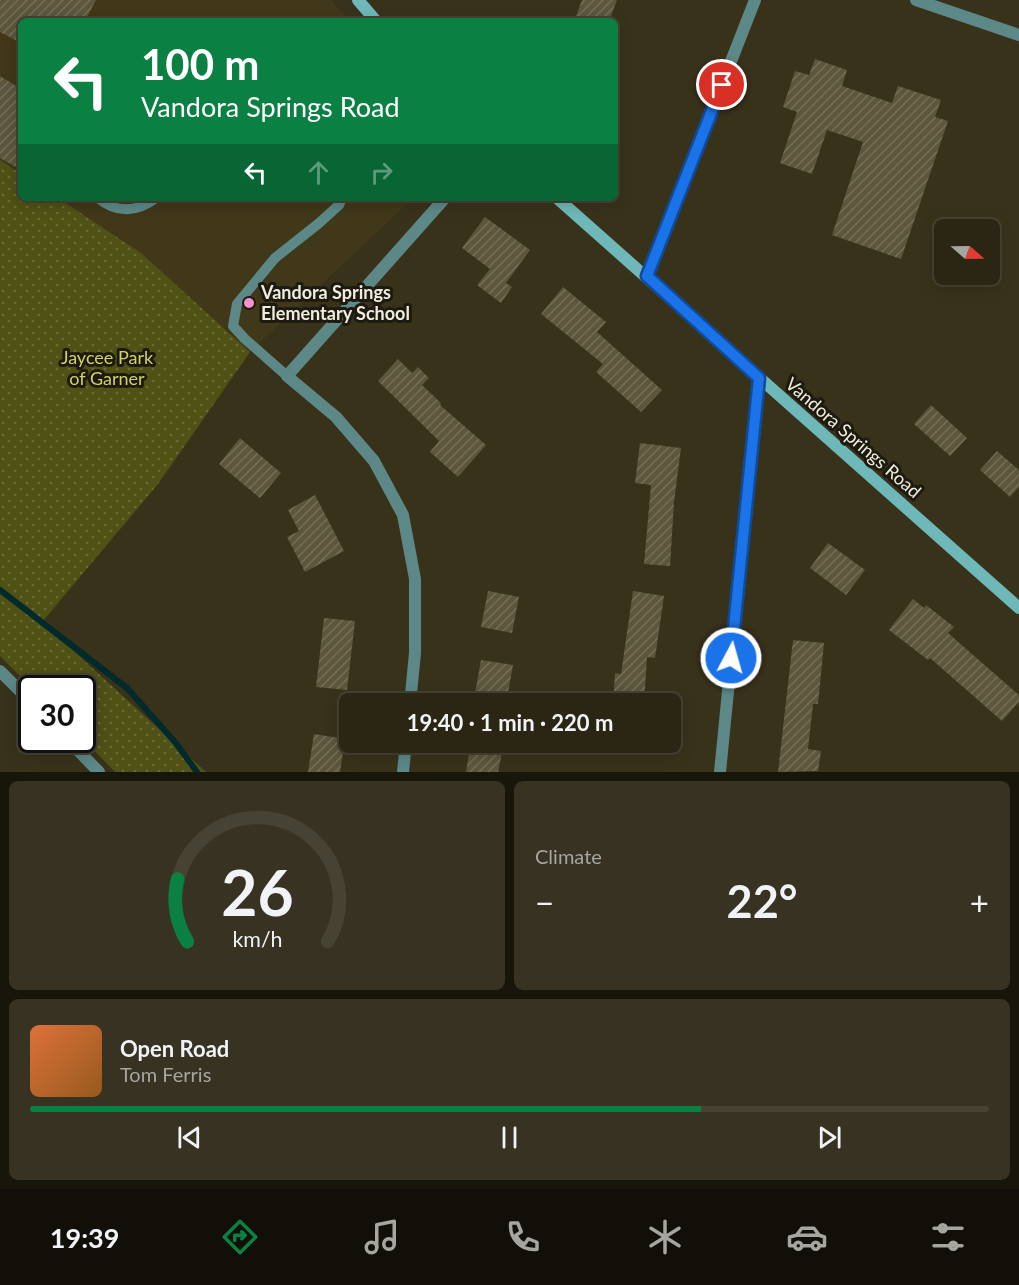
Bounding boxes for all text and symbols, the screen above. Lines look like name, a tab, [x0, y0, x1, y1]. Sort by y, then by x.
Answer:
text: 100 m	[141, 39, 259, 89]
icon: left	[42, 42, 120, 120]
pin	[696, 59, 747, 110]
icon: arrive	[705, 68, 738, 101]
text: Vandora Springs Road	[141, 90, 400, 123]
icon: left	[239, 156, 272, 189]
icon: ahead	[302, 156, 335, 189]
icon: right	[365, 156, 398, 189]
north arrow	[934, 219, 1000, 285]
map controls	[934, 219, 1000, 285]
place label: Vandora Springs Elementary School	[260, 281, 410, 324]
marker: Vandora Springs Elementary School	[242, 296, 256, 310]
park label: Jaycee Park of Garner	[61, 346, 154, 389]
street label: Vandora Springs Road	[781, 372, 926, 502]
position arrow	[699, 626, 763, 690]
speed limit sign: 30	[18, 675, 96, 753]
text: 19:40 · 1 min · 220 m	[407, 709, 613, 736]
text: Climate	[535, 844, 602, 868]
text: 26	[221, 854, 293, 929]
text: 22°	[727, 874, 797, 928]
text: −	[535, 882, 554, 922]
text: +	[970, 882, 989, 922]
text: km/h	[232, 927, 282, 953]
text: Open Road	[120, 1035, 229, 1062]
text: Tom Ferris	[120, 1062, 211, 1086]
icon: previous	[173, 1121, 206, 1154]
icon: pause	[493, 1121, 526, 1154]
icon: next	[813, 1121, 846, 1154]
icon: directions	[219, 1216, 261, 1258]
icon: music	[361, 1216, 403, 1258]
icon: phone	[502, 1216, 544, 1258]
icon: climate	[644, 1216, 686, 1258]
icon: car	[786, 1216, 828, 1258]
icon: filters	[927, 1216, 969, 1258]
text: 19:39	[50, 1221, 119, 1254]

